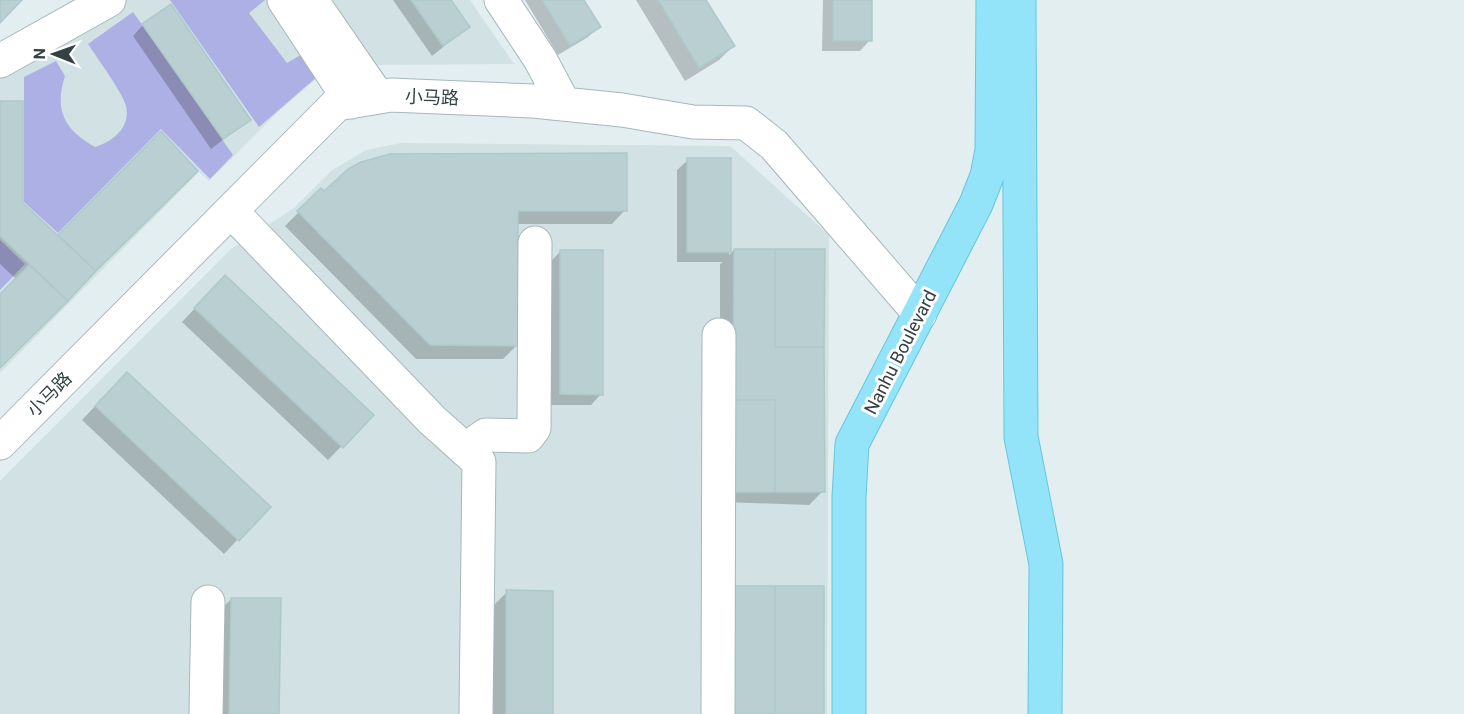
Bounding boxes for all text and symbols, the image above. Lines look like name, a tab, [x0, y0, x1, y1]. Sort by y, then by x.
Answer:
north arrow	[24, 24, 84, 84]
text: N	[30, 48, 49, 60]
street label: 小马路	[405, 86, 459, 108]
street label: Nanhu Boulevard	[860, 286, 940, 418]
street label: 小马路	[22, 367, 76, 421]

